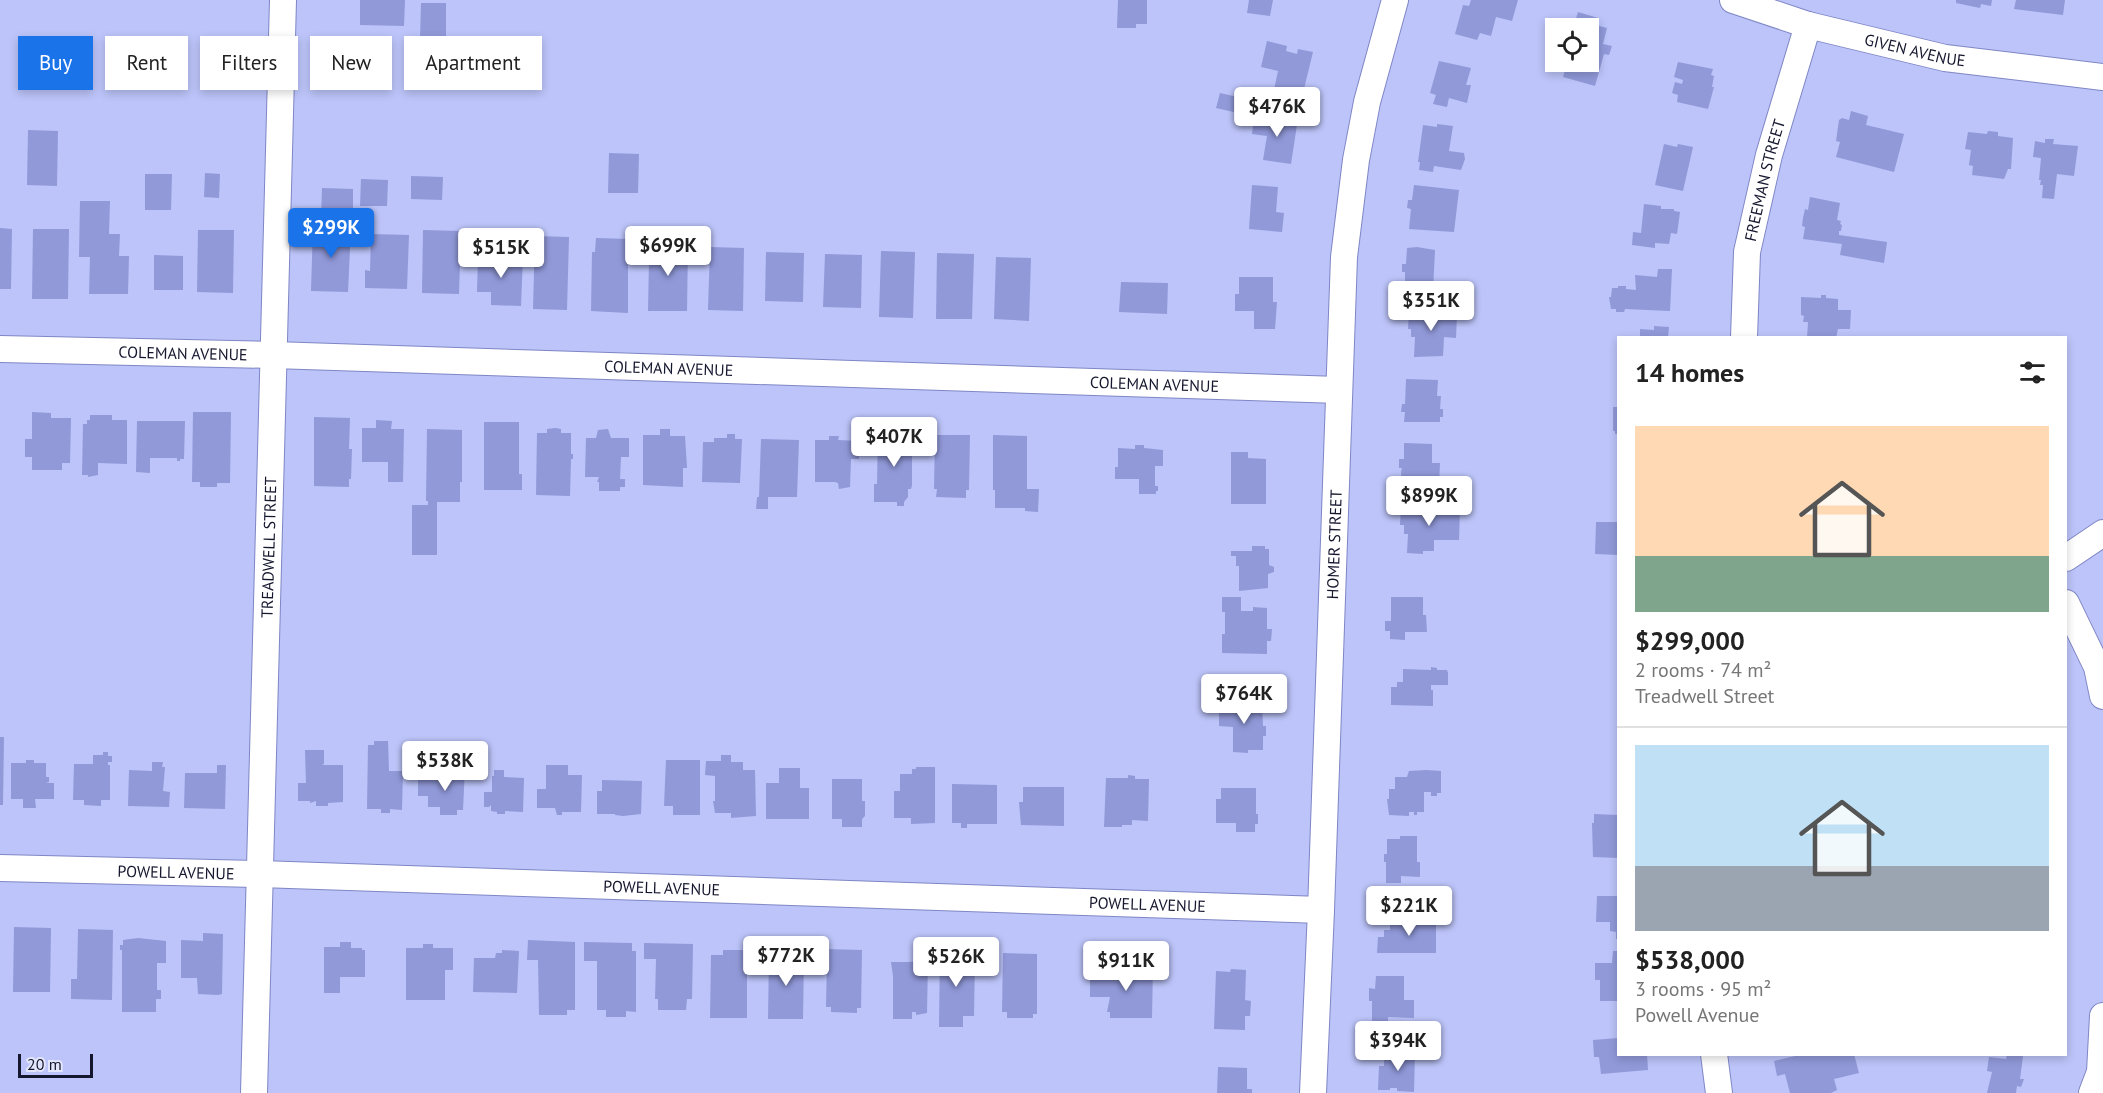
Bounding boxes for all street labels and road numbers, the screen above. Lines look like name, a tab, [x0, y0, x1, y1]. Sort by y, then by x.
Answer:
street label: GIVEN AVENUE	[1863, 29, 1966, 70]
street label: FREEMAN STREET	[1740, 117, 1789, 243]
street label: COLEMAN AVENUE	[118, 342, 248, 364]
street label: COLEMAN AVENUE	[604, 356, 734, 380]
street label: COLEMAN AVENUE	[1090, 372, 1219, 396]
street label: TREADWELL STREET	[257, 476, 280, 618]
street label: HOMER STREET	[1322, 489, 1346, 600]
street label: POWELL AVENUE	[117, 861, 235, 883]
street label: POWELL AVENUE	[603, 876, 720, 900]
street label: POWELL AVENUE	[1089, 892, 1206, 916]

